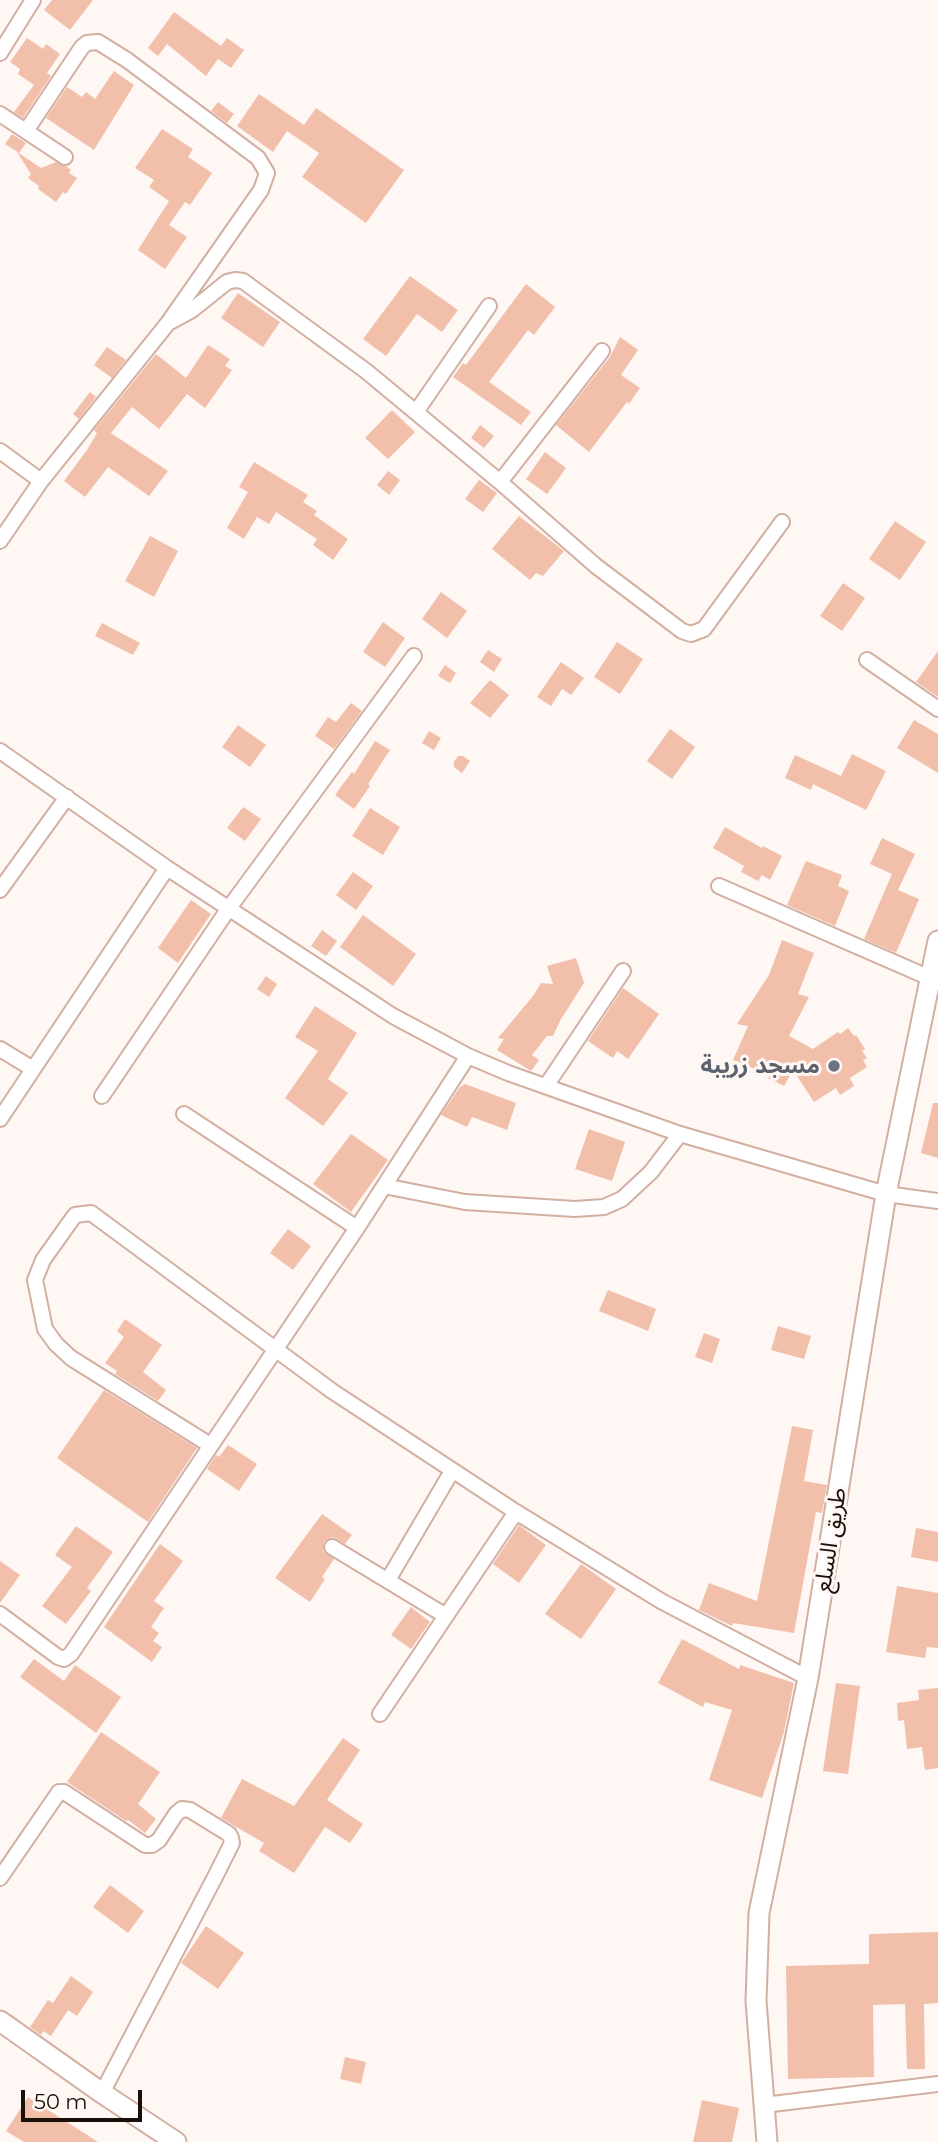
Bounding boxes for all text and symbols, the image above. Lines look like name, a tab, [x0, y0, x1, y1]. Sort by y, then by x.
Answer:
place label: مسجد زريبة	[700, 1052, 820, 1080]
marker: مسجد زريبة	[826, 1058, 842, 1074]
street label: طريق السلع	[809, 1486, 853, 1594]
scale bar	[24, 2076, 145, 2120]
text: 50 m	[34, 2089, 88, 2114]

